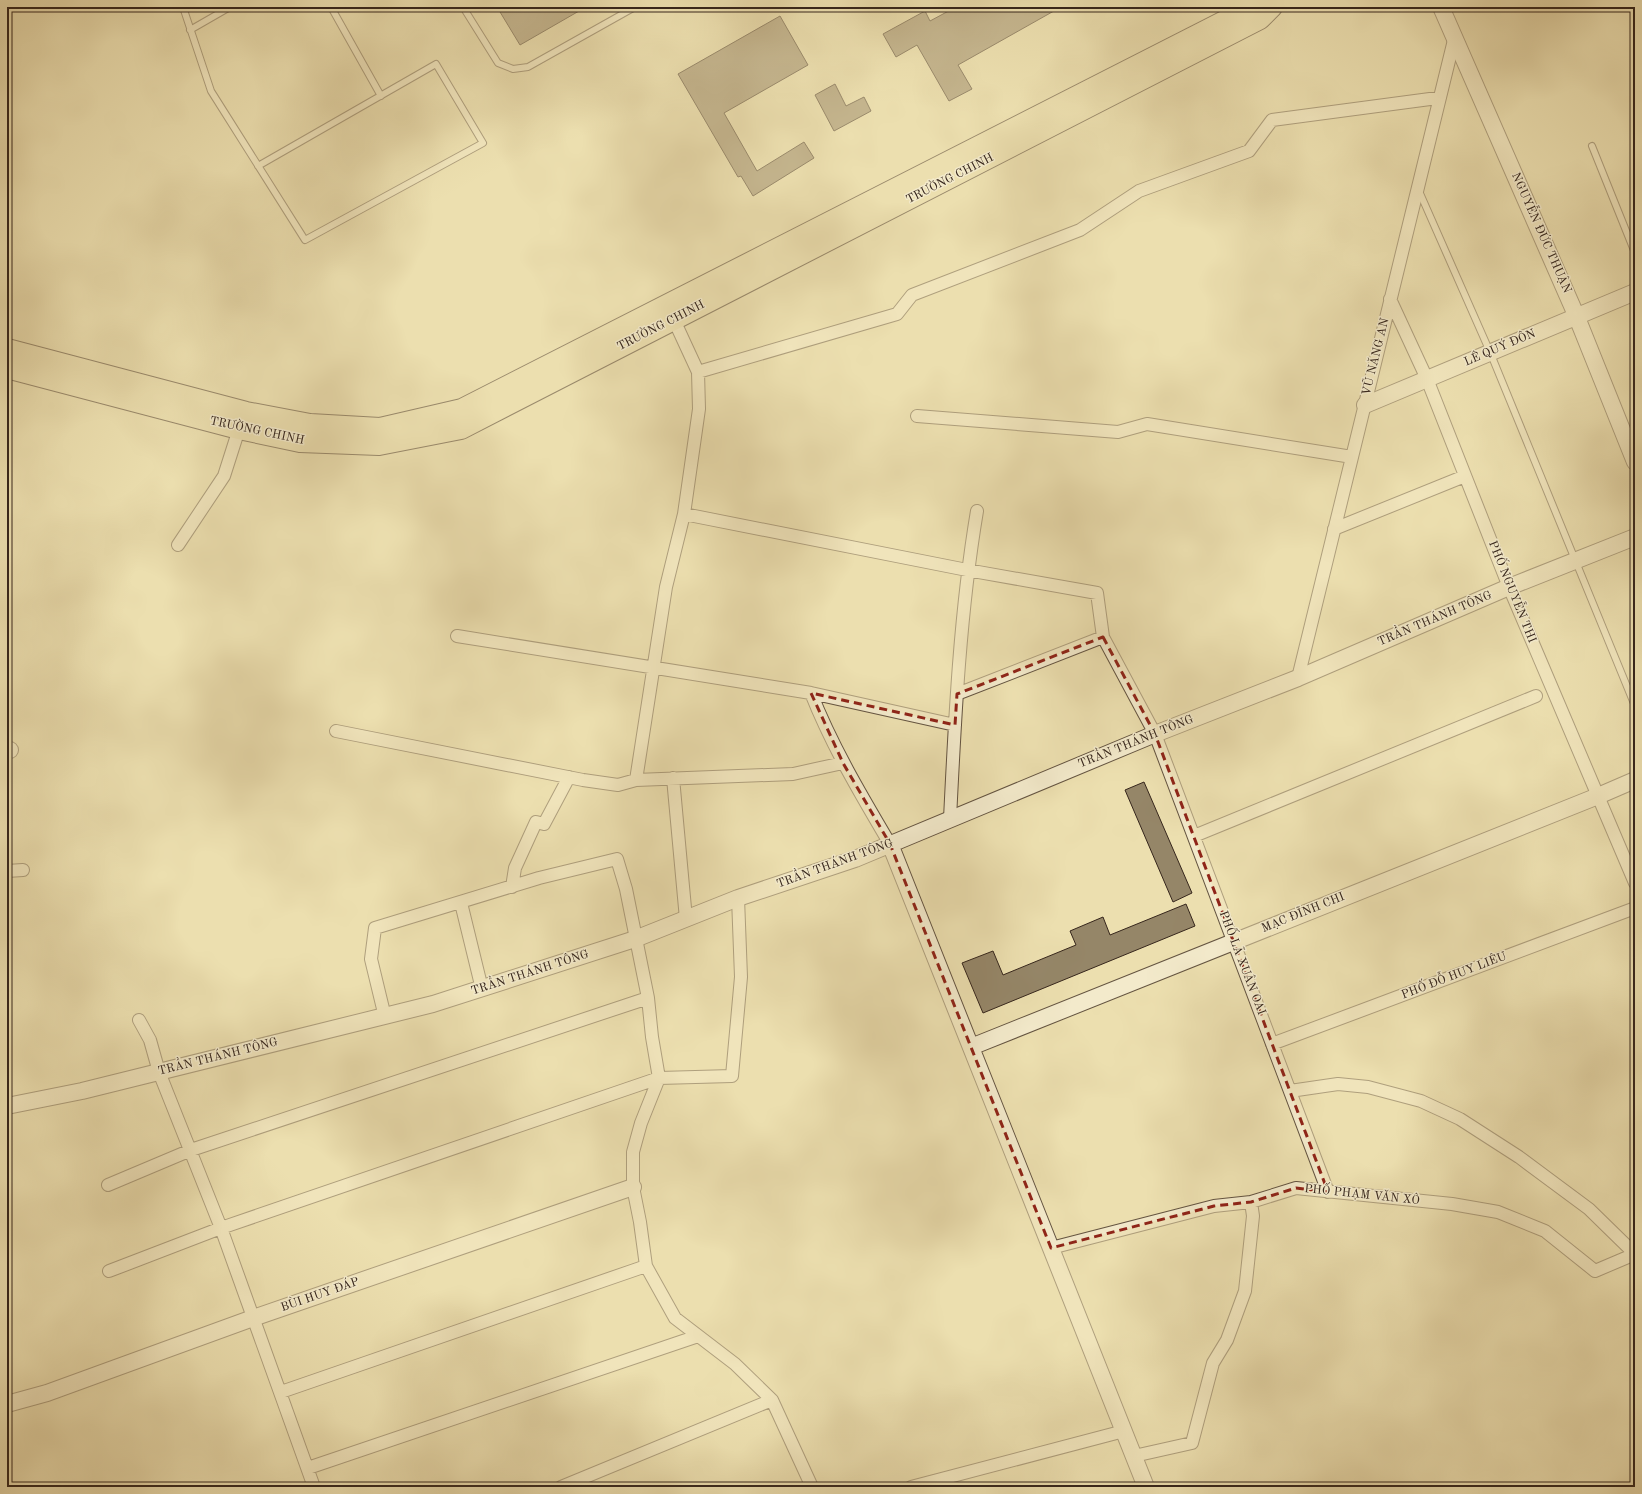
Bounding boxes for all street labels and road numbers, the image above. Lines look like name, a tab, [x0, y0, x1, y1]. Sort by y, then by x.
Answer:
street label: TRƯỜNG CHINH	[903, 148, 996, 206]
street label: NGUYỄN ĐỨC THUẬN	[1509, 169, 1578, 295]
street label: TRƯỜNG CHINH	[614, 295, 707, 353]
street label: VŨ NĂNG AN	[1358, 316, 1391, 397]
street label: LÊ QUÝ ĐÔN	[1461, 325, 1538, 368]
street label: TRƯỜNG CHINH	[209, 411, 306, 447]
street label: PHỐ NGUYỄN THI	[1486, 537, 1543, 645]
street label: TRẦN THÁNH TÔNG	[1374, 585, 1494, 649]
street label: TRẦN THÁNH TÔNG	[1075, 709, 1196, 771]
street label: TRẦN THÁNH TÔNG	[773, 833, 895, 891]
street label: MẠC ĐĨNH CHI	[1259, 888, 1346, 935]
street label: PHỐ LÃ XUÂN OAI	[1217, 907, 1272, 1017]
street label: TRẦN THÁNH TÔNG	[468, 943, 591, 998]
street label: PHỐ ĐỖ HUY LIÊU	[1398, 945, 1509, 1002]
street label: TRẦN THÁNH TÔNG	[156, 1031, 279, 1078]
street label: PHỐ PHẠM VĂN XÔ	[1304, 1178, 1421, 1207]
street label: BÙI HUY ĐÁP	[278, 1272, 361, 1314]

